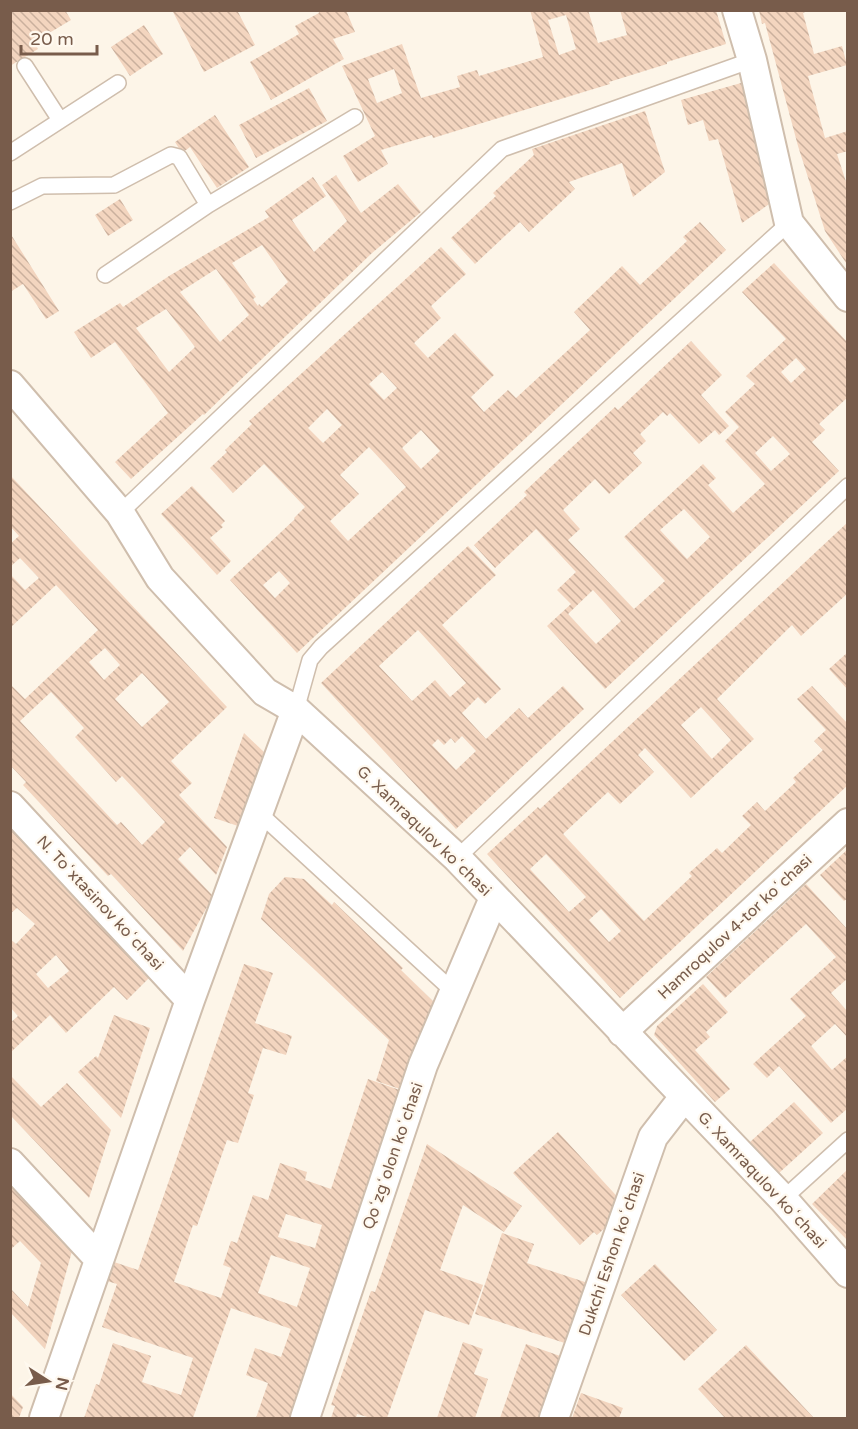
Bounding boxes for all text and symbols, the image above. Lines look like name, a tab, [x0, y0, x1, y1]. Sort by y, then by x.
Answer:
scale bar	[21, 18, 98, 56]
text: 20 m	[30, 28, 74, 50]
street label: G. Xamraqulov koʻchasi	[352, 761, 496, 901]
street label: N. Toʻxtasinov koʻchasi	[32, 831, 168, 975]
street label: Hamroqulov 4-tor koʻchasi	[654, 850, 816, 1004]
street label: Qoʻzgʻolon koʻchasi	[358, 1080, 428, 1232]
street label: G. Xamraqulov koʻchasi	[693, 1108, 831, 1252]
street label: Dukchi Eshon koʻchasi	[575, 1170, 649, 1338]
north arrow	[18, 1351, 78, 1411]
text: N	[51, 1376, 73, 1392]

